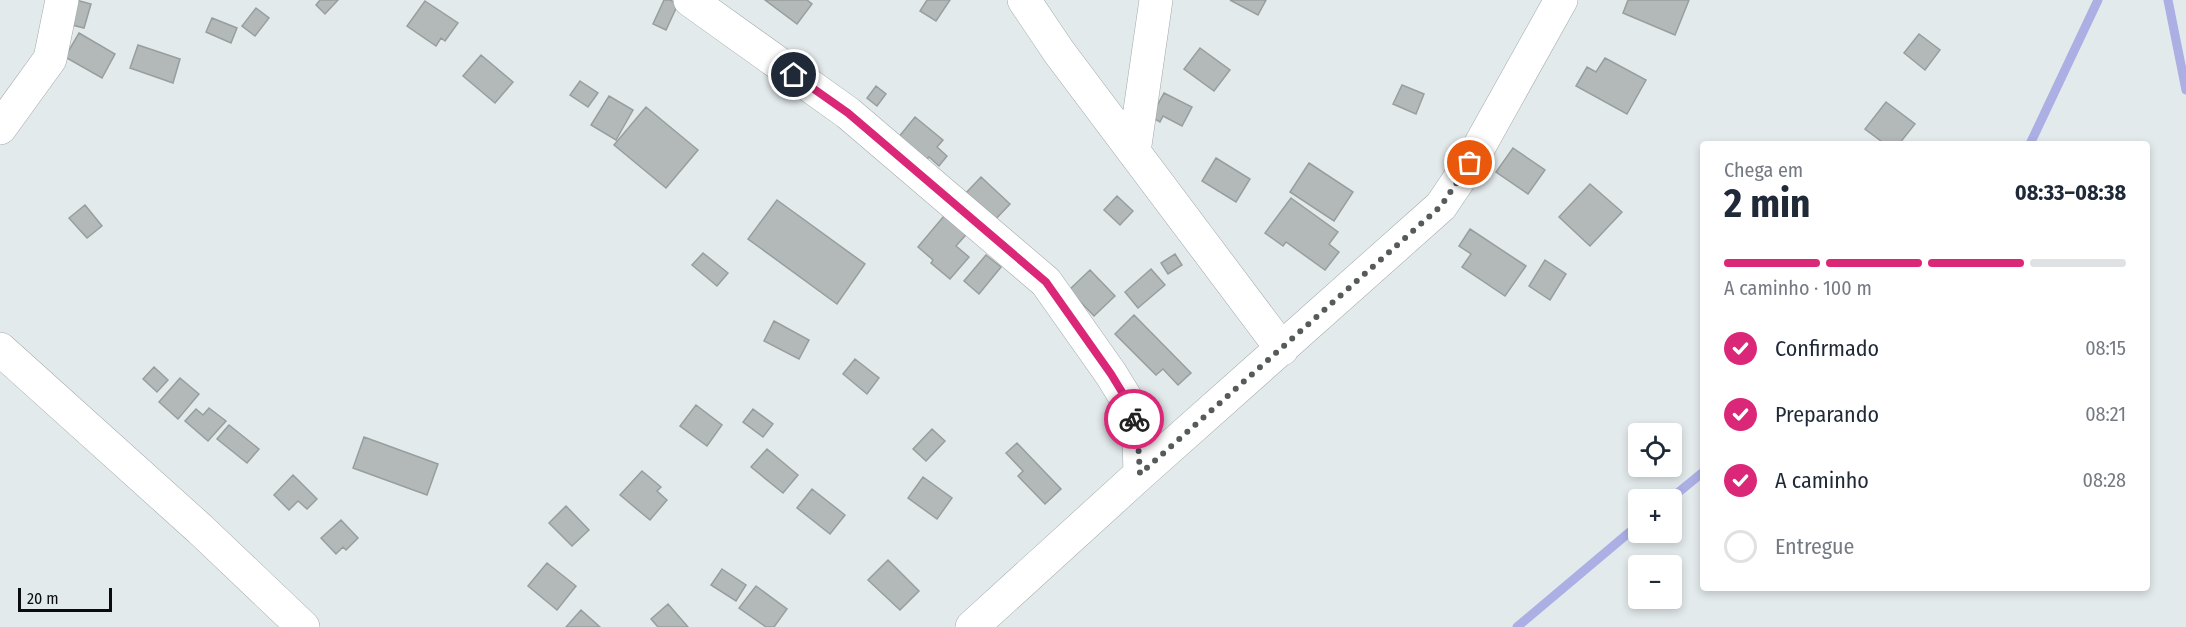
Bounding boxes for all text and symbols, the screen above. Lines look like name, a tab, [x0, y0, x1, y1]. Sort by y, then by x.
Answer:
pin	[768, 49, 819, 100]
icon: home	[777, 58, 810, 91]
pin	[1444, 137, 1495, 188]
icon: bag	[1453, 146, 1486, 179]
text: Chega em	[1724, 158, 1803, 182]
text: 08:33–08:38	[2015, 179, 2126, 206]
text: 2 min	[1724, 181, 1810, 227]
text: A caminho · 100 m	[1724, 276, 1872, 300]
icon: check	[1724, 332, 1757, 365]
text: Confirmado	[1775, 335, 1879, 362]
text: 08:15	[2085, 336, 2126, 360]
courier	[1104, 389, 1164, 449]
icon: check	[1724, 398, 1757, 431]
text: Preparando	[1775, 401, 1879, 428]
text: 08:21	[2085, 402, 2126, 426]
icon: bike	[1118, 403, 1151, 436]
map controls	[1628, 423, 1682, 609]
button: locate	[1628, 423, 1682, 477]
icon: check	[1724, 464, 1757, 497]
text: A caminho	[1775, 467, 1869, 494]
text: 08:28	[2083, 468, 2126, 492]
button: +	[1628, 489, 1682, 543]
text: Entregue	[1775, 533, 1854, 560]
button: −	[1628, 555, 1682, 609]
scale bar	[18, 585, 112, 612]
text: 20 m	[27, 589, 58, 608]

